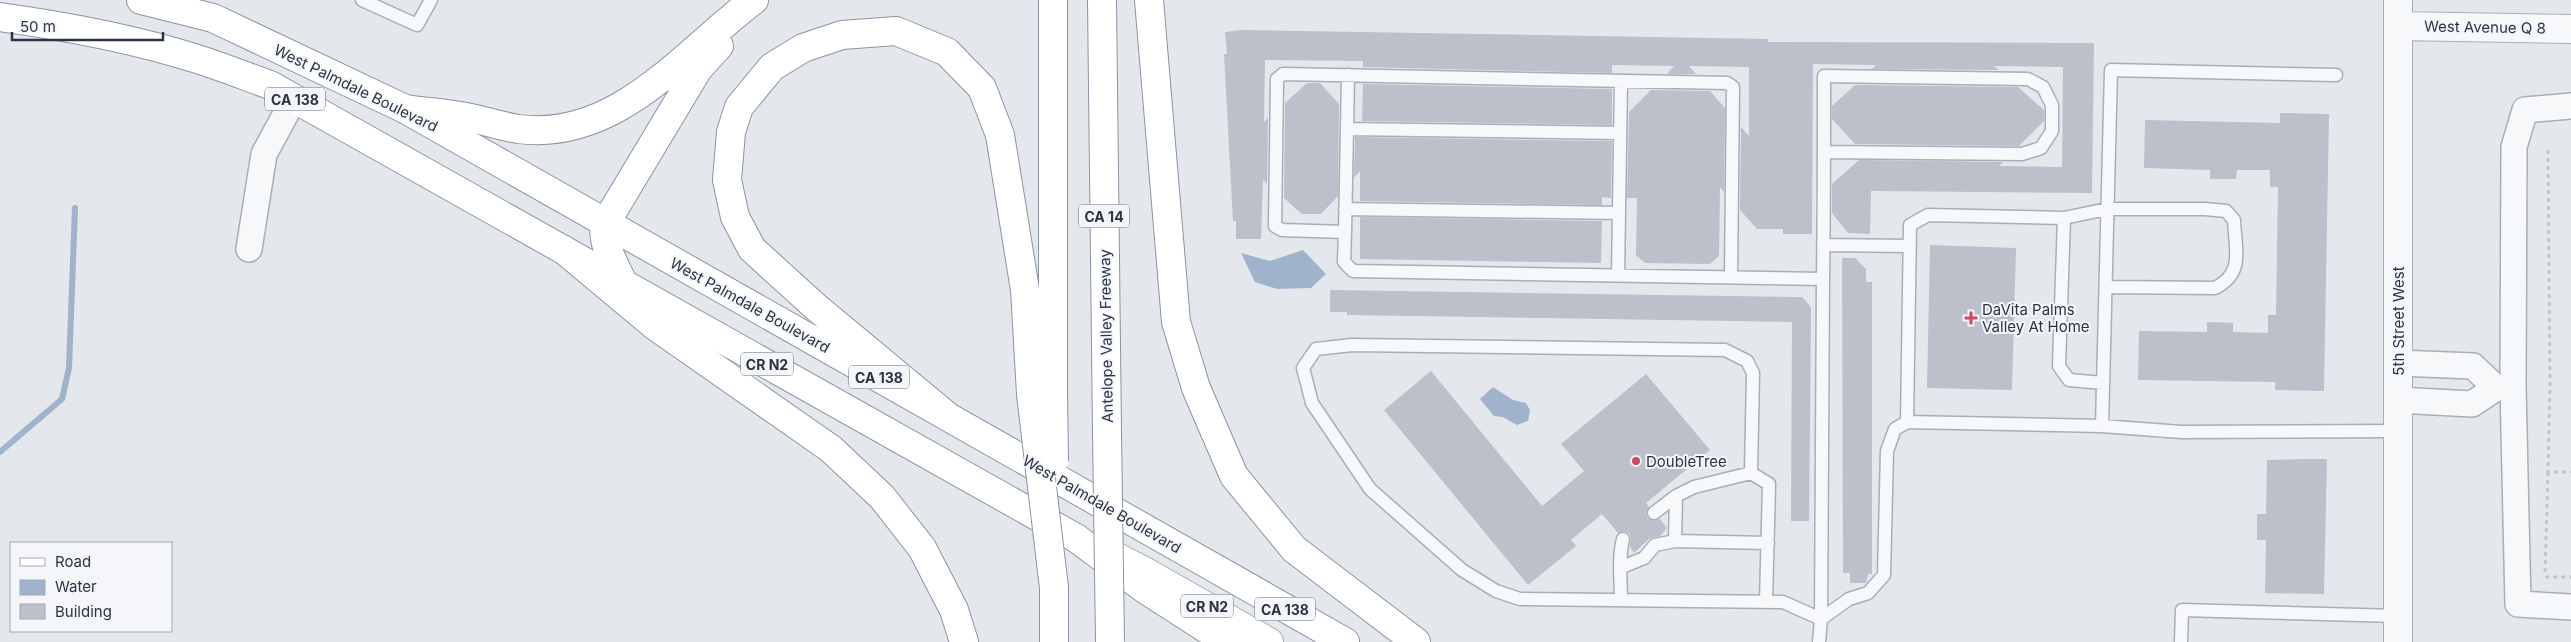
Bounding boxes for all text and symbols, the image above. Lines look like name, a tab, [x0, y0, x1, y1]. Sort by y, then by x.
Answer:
scale bar	[12, 10, 164, 42]
street label: West Avenue Q 8	[2424, 16, 2546, 38]
text: 50 m	[20, 17, 56, 36]
street label: West Palmdale Boulevard	[271, 40, 441, 136]
road number: CA 138	[265, 88, 325, 110]
road number: CA 14	[1079, 205, 1129, 228]
street label: Antelope Valley Freeway	[1095, 248, 1117, 423]
street label: West Palmdale Boulevard	[667, 253, 833, 357]
street label: 5th Street West	[2389, 266, 2408, 376]
place label: DaVita Palms Valley At Home	[1982, 300, 2090, 336]
marker: DaVita Palms Valley At Home	[1964, 311, 1978, 325]
road number: CR N2	[741, 352, 793, 376]
road number: CA 138	[849, 366, 909, 388]
street label: West Palmdale Boulevard	[1019, 451, 1185, 557]
place label: DoubleTree	[1646, 452, 1727, 471]
marker: DoubleTree	[1630, 455, 1642, 467]
legend	[10, 542, 172, 632]
text: Road	[55, 552, 91, 571]
text: Water	[55, 577, 97, 596]
road number: CR N2	[1181, 594, 1233, 618]
road number: CA 138	[1255, 598, 1315, 620]
text: Building	[55, 602, 112, 621]

